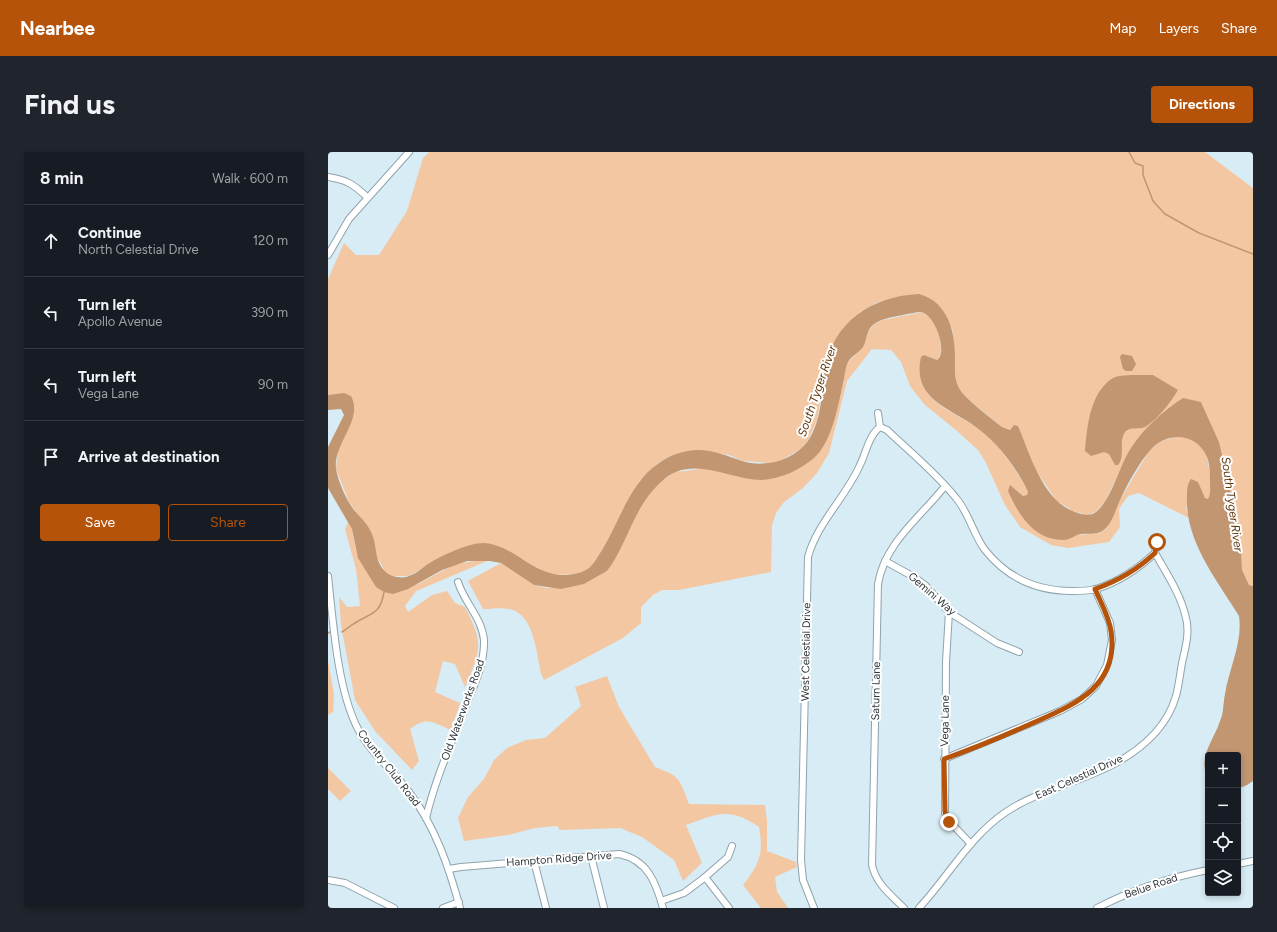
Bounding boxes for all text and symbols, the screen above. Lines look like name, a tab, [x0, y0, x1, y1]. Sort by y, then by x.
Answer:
text: Nearbee	[20, 17, 95, 40]
text: Map	[1109, 20, 1137, 37]
text: Layers	[1159, 20, 1199, 37]
text: Share	[1221, 20, 1257, 37]
button: Directions	[1151, 86, 1253, 123]
text: Find us	[24, 87, 115, 121]
text: 8 min	[40, 168, 83, 188]
text: Walk · 600 m	[212, 171, 288, 186]
text: Continue	[78, 224, 141, 242]
icon: ahead	[40, 230, 62, 252]
text: 120 m	[253, 233, 288, 248]
text: North Celestial Drive	[78, 242, 199, 257]
text: Turn left	[78, 296, 136, 314]
icon: left	[40, 302, 62, 324]
text: 390 m	[251, 305, 288, 320]
text: Apollo Avenue	[78, 314, 162, 329]
water label: South Tyger River	[795, 343, 839, 439]
text: Turn left	[78, 368, 136, 386]
icon: left	[40, 374, 62, 396]
text: 90 m	[258, 377, 288, 392]
text: Vega Lane	[78, 386, 139, 401]
icon: arrive	[40, 446, 62, 468]
text: Arrive at destination	[78, 448, 219, 466]
water label: South Tyger River	[1218, 456, 1246, 553]
button: Save	[40, 504, 160, 541]
button: Share	[168, 504, 288, 541]
route start	[1148, 533, 1166, 551]
street label: Gemini Way	[905, 570, 959, 618]
street label: West Celestial Drive	[799, 603, 813, 701]
street label: Old Waterworks Road	[439, 658, 487, 762]
street label: Saturn Lane	[869, 662, 883, 720]
street label: Vega Lane	[938, 695, 952, 747]
street label: Country Club Road	[355, 727, 423, 809]
street label: East Celestial Drive	[1033, 752, 1125, 802]
map controls	[1205, 752, 1241, 896]
button: +	[1205, 752, 1241, 788]
button: −	[1205, 788, 1241, 824]
route end	[940, 813, 958, 831]
button: locate	[1205, 824, 1241, 860]
street label: Hampton Ridge Drive	[506, 849, 612, 869]
button: layers	[1205, 860, 1241, 896]
street label: Belue Road	[1123, 871, 1179, 901]

